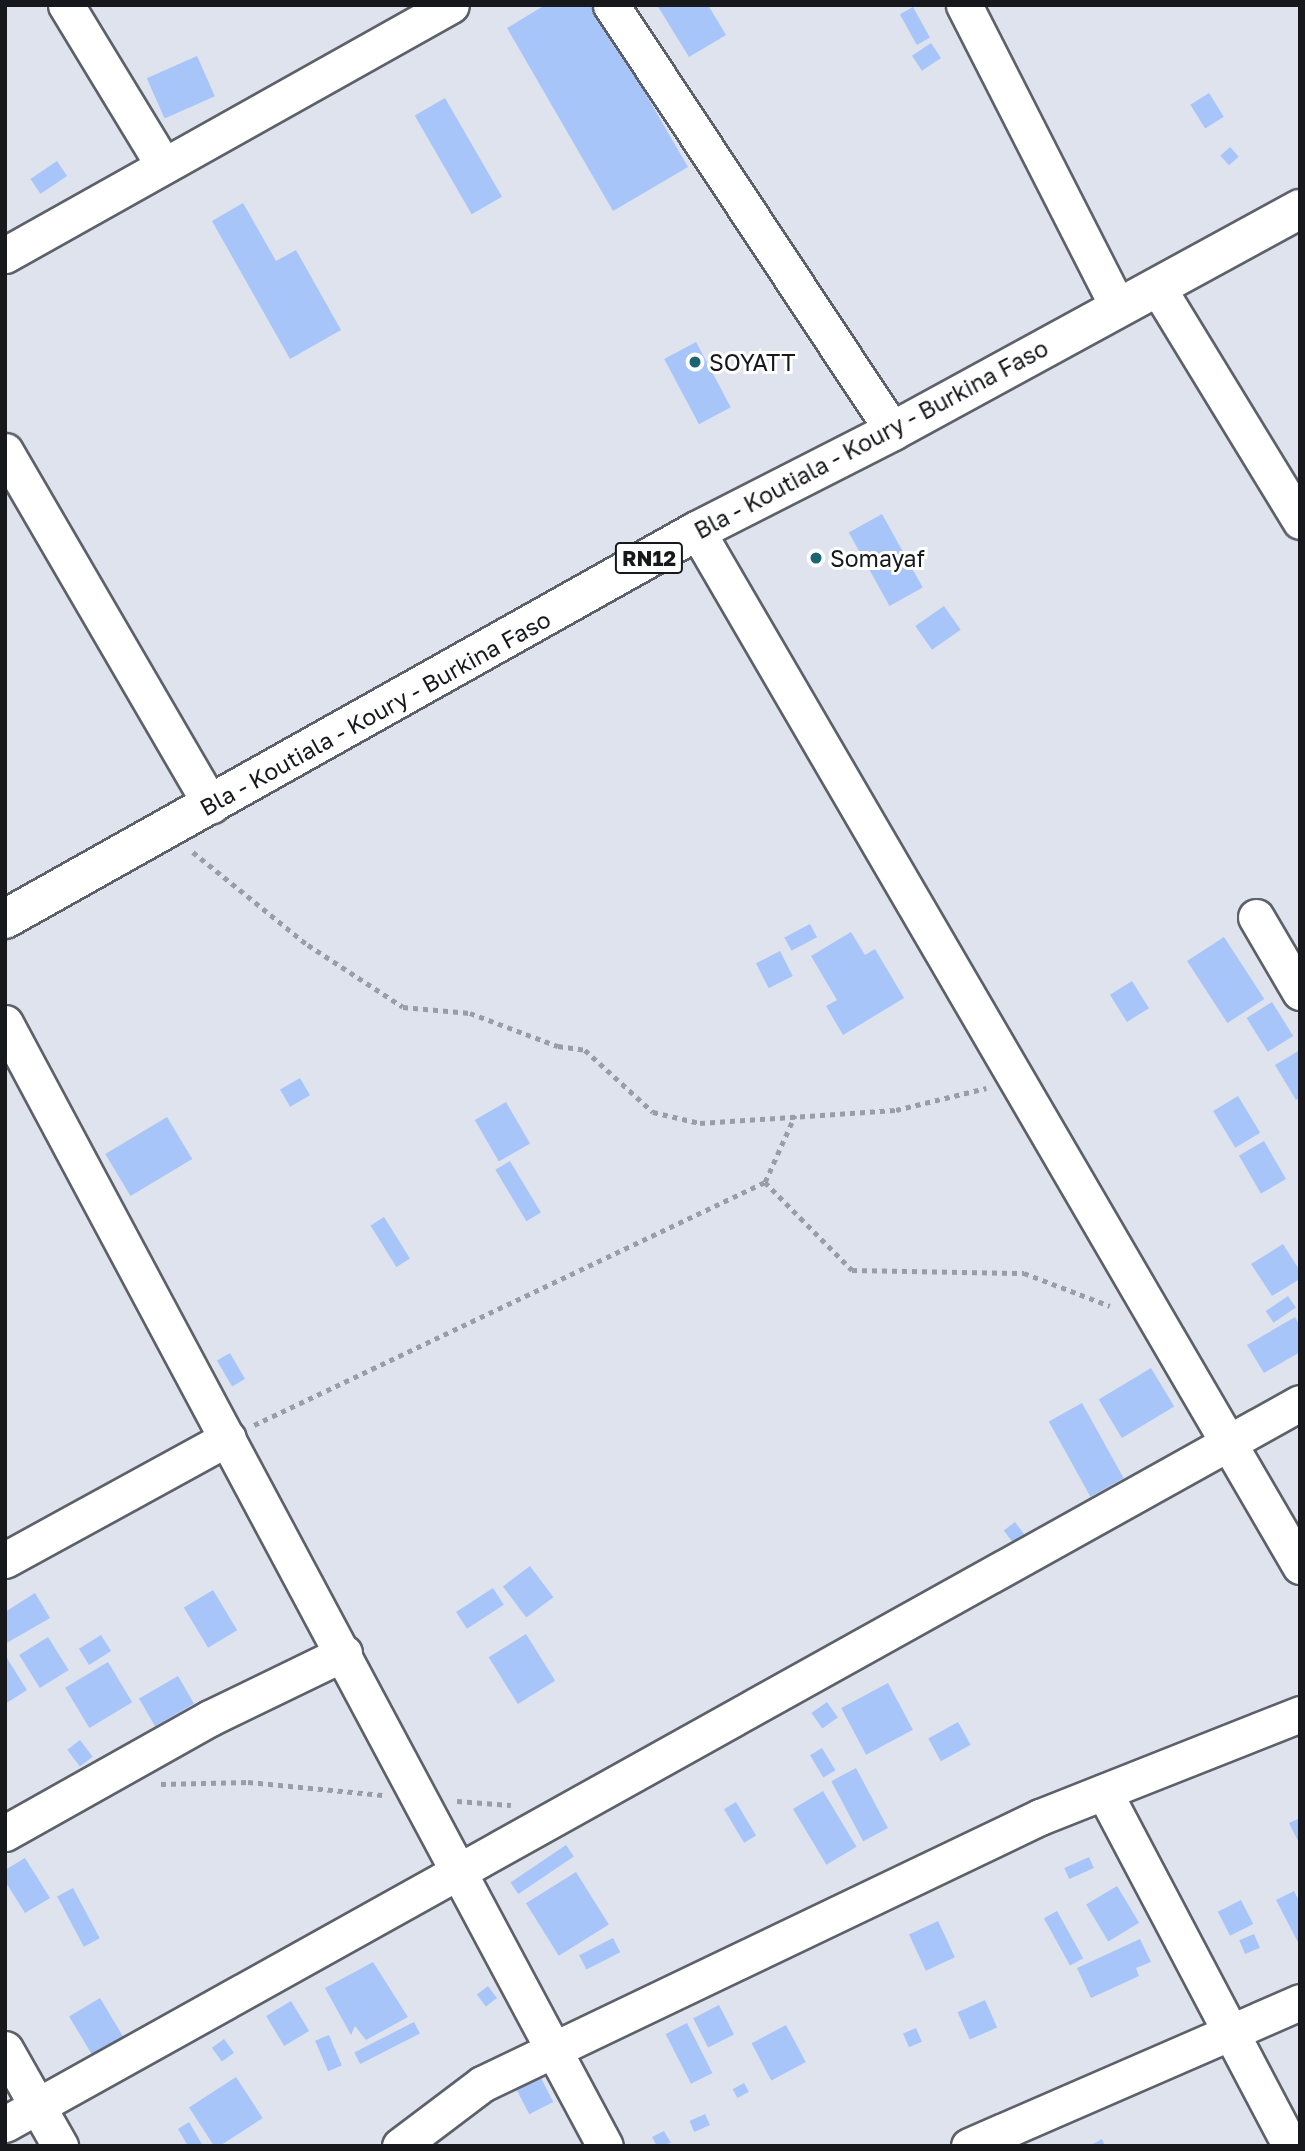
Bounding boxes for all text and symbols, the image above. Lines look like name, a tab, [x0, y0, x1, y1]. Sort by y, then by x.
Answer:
street label: Bla - Koutiala - Koury - Burkina Faso	[689, 334, 1053, 544]
place label: SOYATT	[709, 348, 795, 376]
marker: SOYATT	[687, 354, 703, 370]
road number: RN12	[614, 540, 684, 576]
place label: Somayaf	[830, 544, 925, 572]
marker: Somayaf	[808, 550, 824, 566]
street label: Bla - Koutiala - Koury - Burkina Faso	[195, 605, 555, 821]

